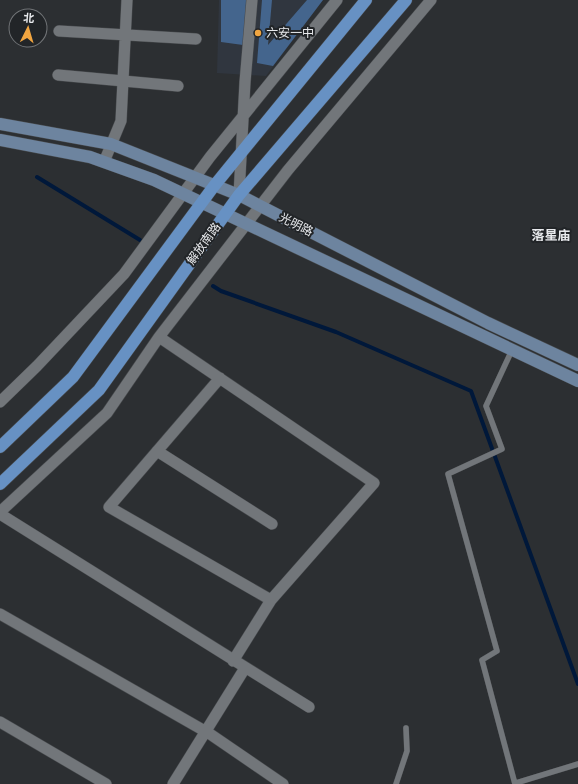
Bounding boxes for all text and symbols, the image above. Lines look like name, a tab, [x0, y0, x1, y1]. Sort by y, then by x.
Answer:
north arrow	[8, 8, 48, 48]
text: 北	[23, 12, 35, 25]
place label: 六安一中	[266, 26, 314, 41]
marker: 六安一中	[253, 28, 263, 38]
street label: 光明路	[277, 210, 315, 240]
street label: 解放南路	[184, 220, 224, 268]
district label: 落星庙	[531, 228, 571, 244]

